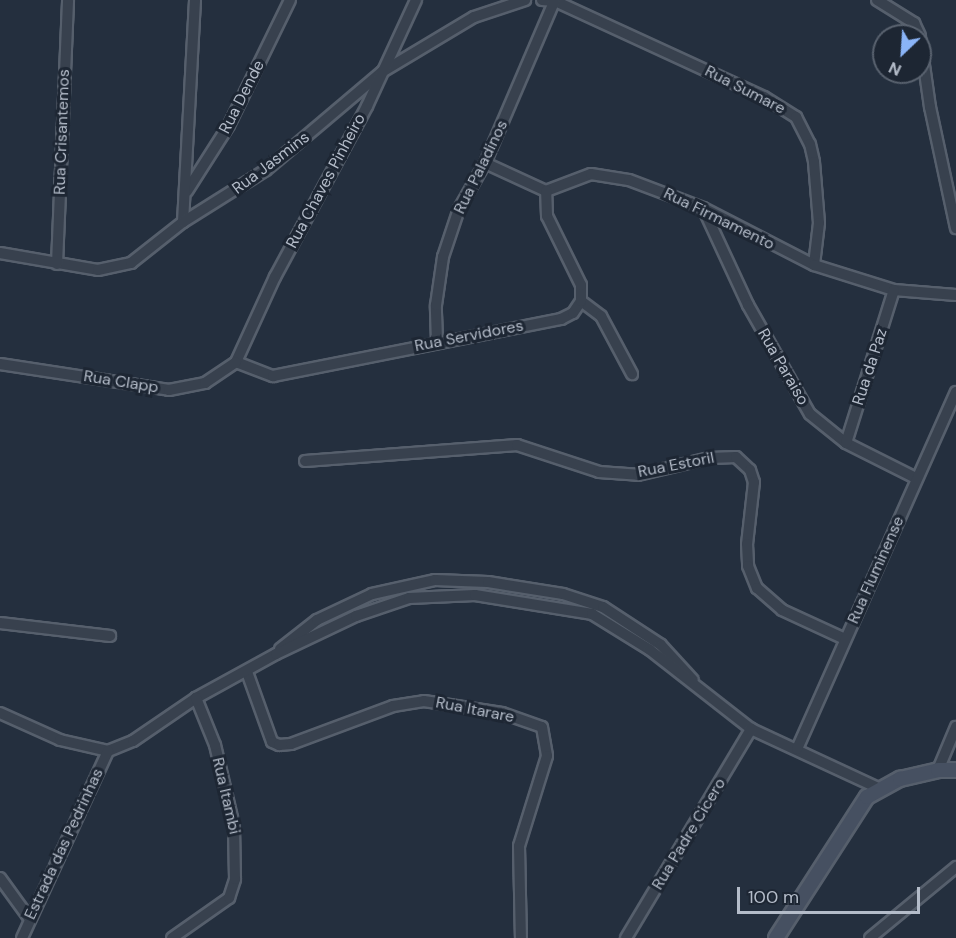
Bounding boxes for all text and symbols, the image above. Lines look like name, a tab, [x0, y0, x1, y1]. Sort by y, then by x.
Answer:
north arrow	[872, 24, 932, 84]
street label: Rua Dende	[215, 57, 269, 137]
text: N	[885, 57, 905, 81]
street label: Rua Sumare	[702, 62, 788, 118]
street label: Rua Crisantemos	[50, 69, 74, 195]
street label: Rua Chaves Pinheiro	[282, 110, 370, 252]
street label: Rua Paladinos	[450, 117, 512, 217]
street label: Rua Jasmins	[229, 128, 313, 198]
street label: Rua Firmamento	[660, 184, 778, 254]
street label: Rua Servidores	[413, 316, 525, 356]
street label: Rua Paraiso	[753, 325, 813, 409]
street label: Rua da Paz	[849, 326, 891, 408]
street label: Rua Clapp	[82, 367, 160, 397]
street label: Rua Estoril	[636, 448, 716, 482]
street label: Rua Fluminense	[844, 513, 908, 627]
street label: Rua Itarare	[434, 693, 516, 727]
street label: Rua Itambi	[208, 756, 244, 836]
street label: Estrada das Pedrinhas	[21, 765, 107, 923]
street label: Rua Padre Cicero	[648, 775, 730, 893]
scale bar	[740, 875, 923, 913]
text: 100 m	[748, 885, 799, 909]

